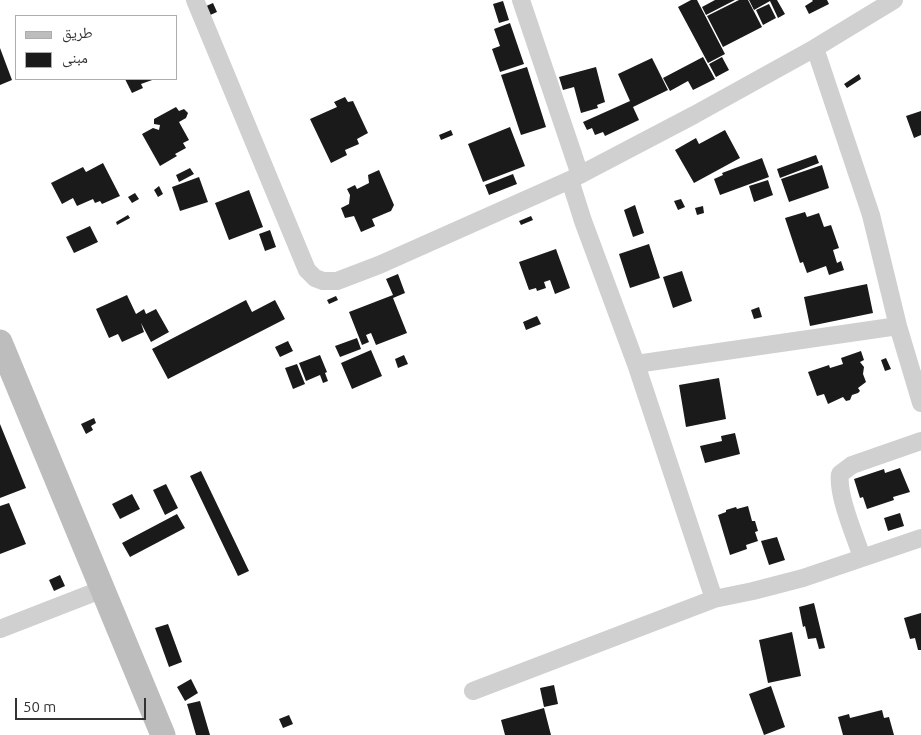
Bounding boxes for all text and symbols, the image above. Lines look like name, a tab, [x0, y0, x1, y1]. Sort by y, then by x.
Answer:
legend	[15, 15, 178, 80]
text: طريق	[62, 24, 93, 41]
text: مبنى	[62, 49, 88, 66]
scale bar	[18, 688, 149, 720]
text: 50 m	[23, 698, 56, 715]

